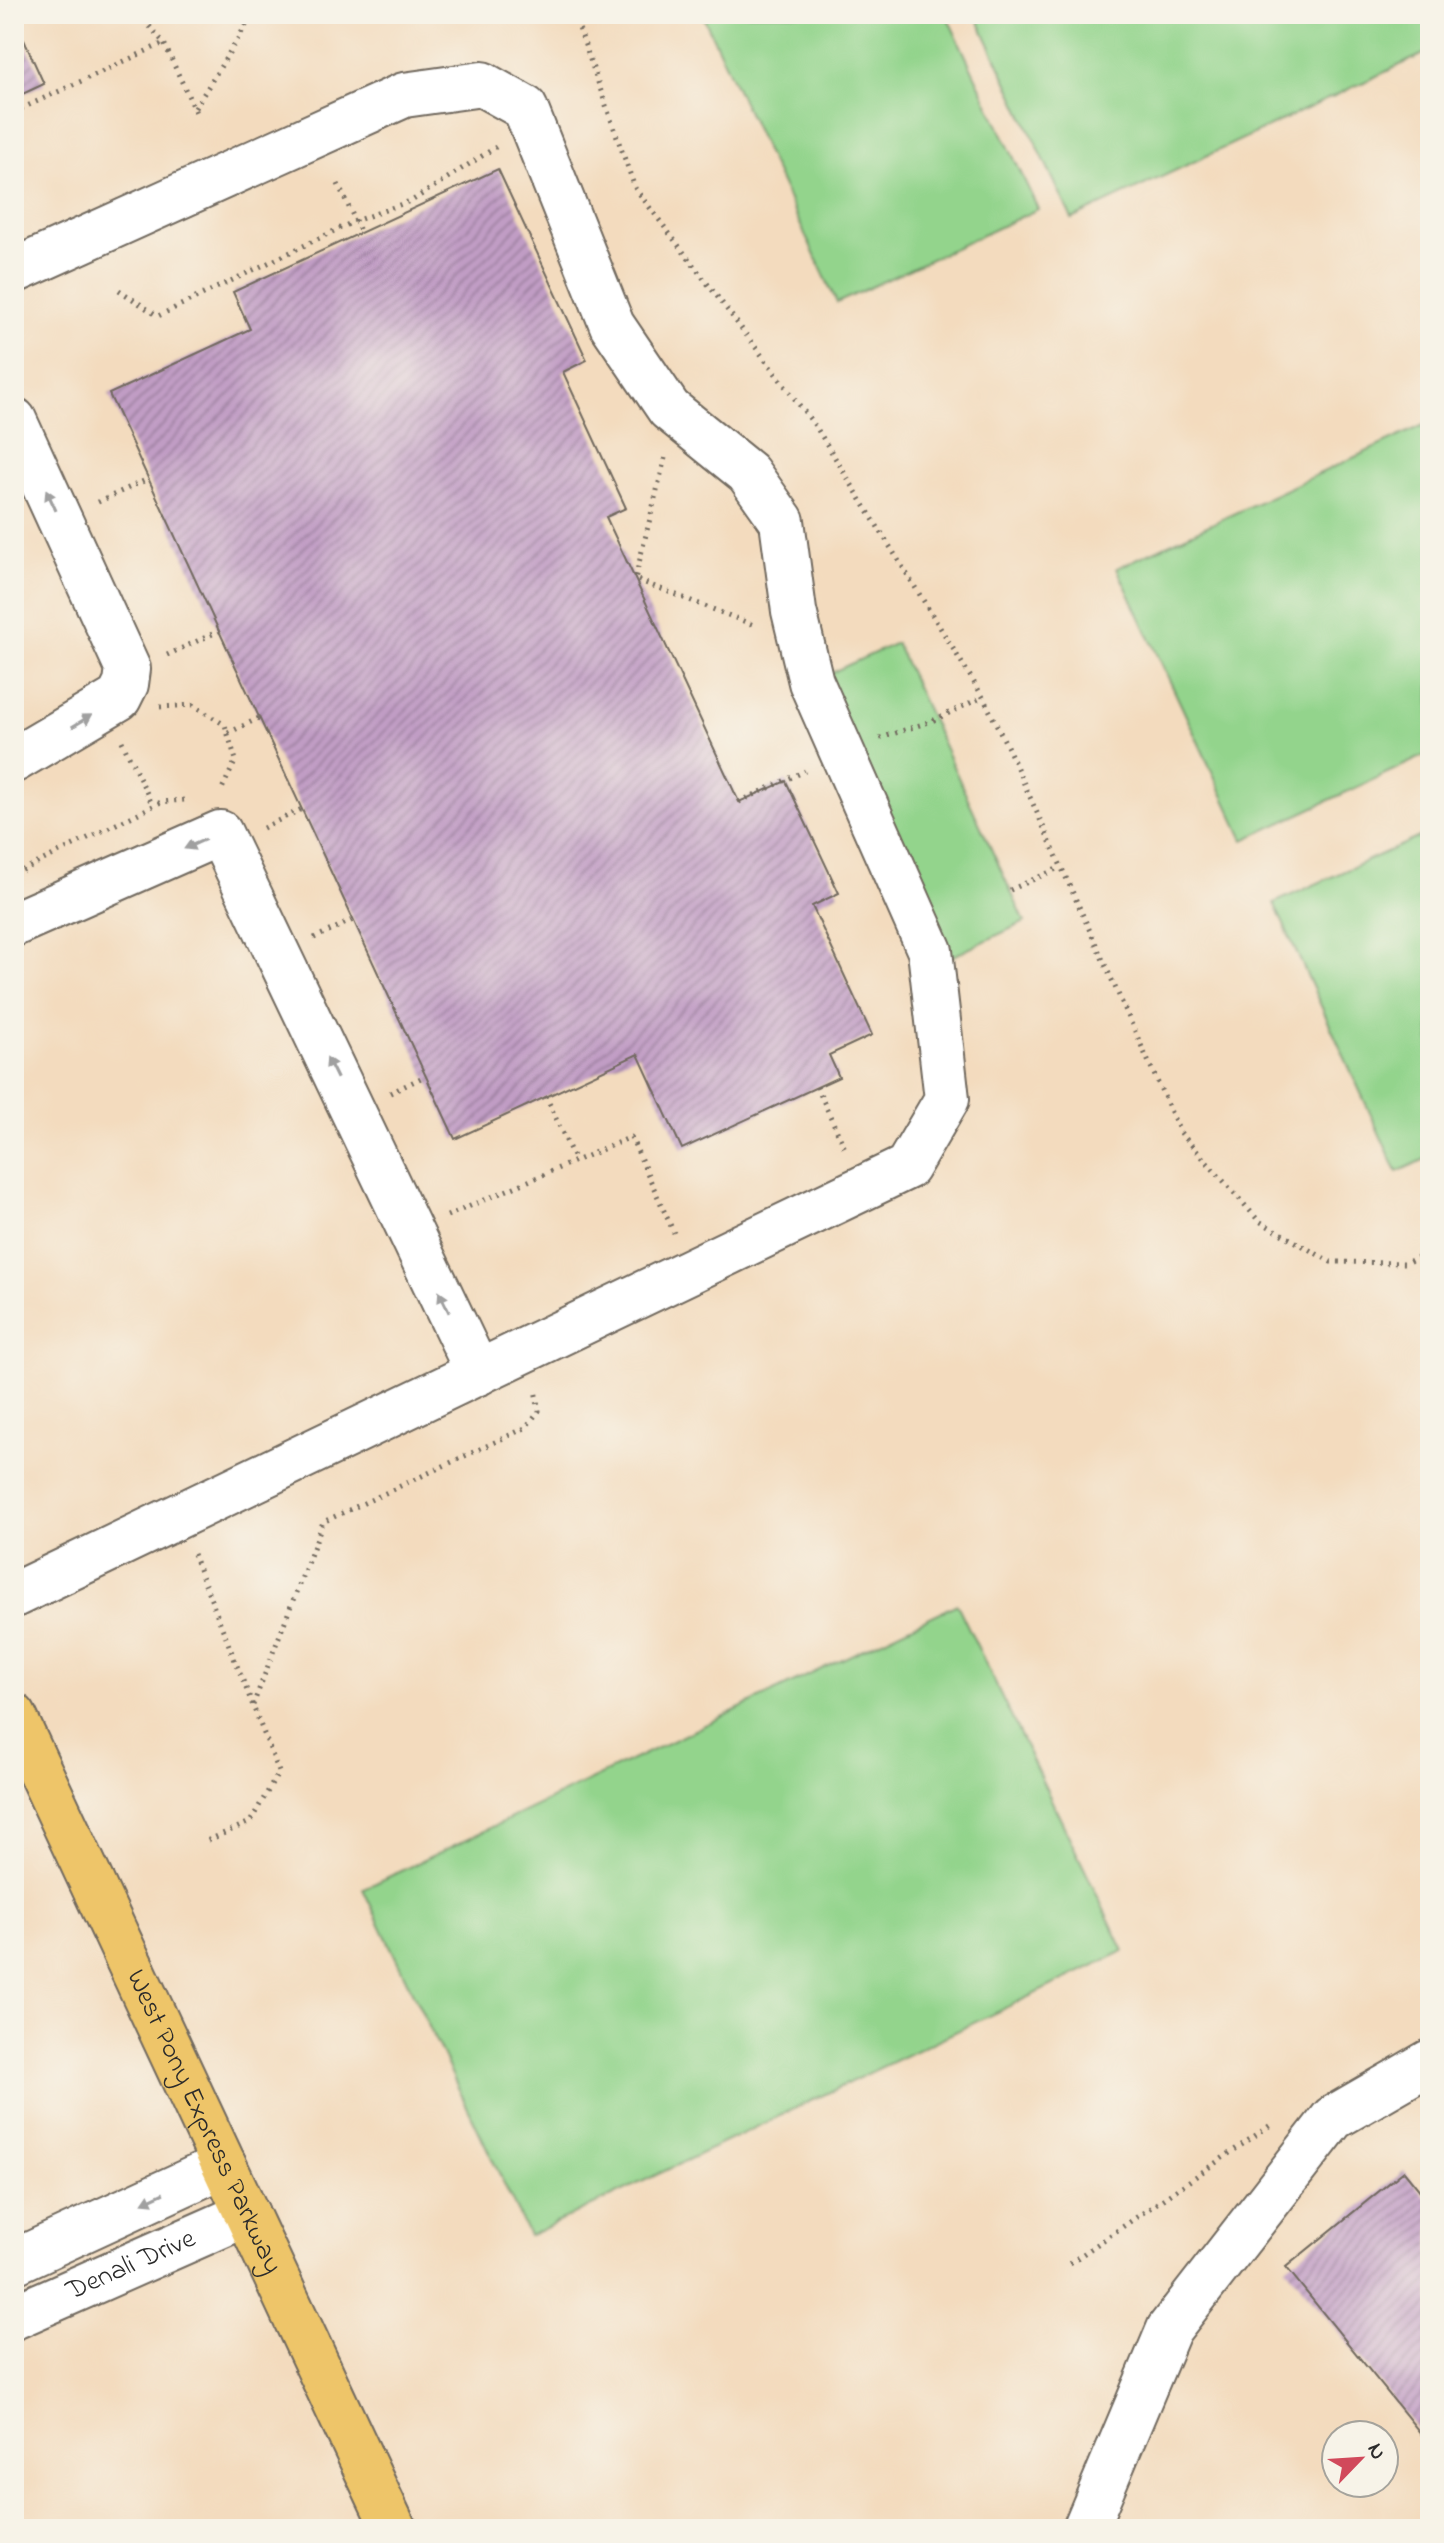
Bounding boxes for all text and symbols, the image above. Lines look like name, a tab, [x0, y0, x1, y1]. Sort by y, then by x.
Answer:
one-way arrow	[44, 489, 58, 512]
one-way arrow	[71, 714, 93, 728]
one-way arrow	[183, 837, 207, 851]
one-way arrow	[325, 1056, 339, 1080]
one-way arrow	[437, 1291, 451, 1314]
street label: West Pony Express Parkway	[115, 1963, 292, 2281]
one-way arrow	[141, 2191, 165, 2205]
street label: Denali Drive	[59, 2219, 203, 2312]
north arrow	[1320, 2419, 1400, 2499]
text: N	[1358, 2438, 1393, 2465]

